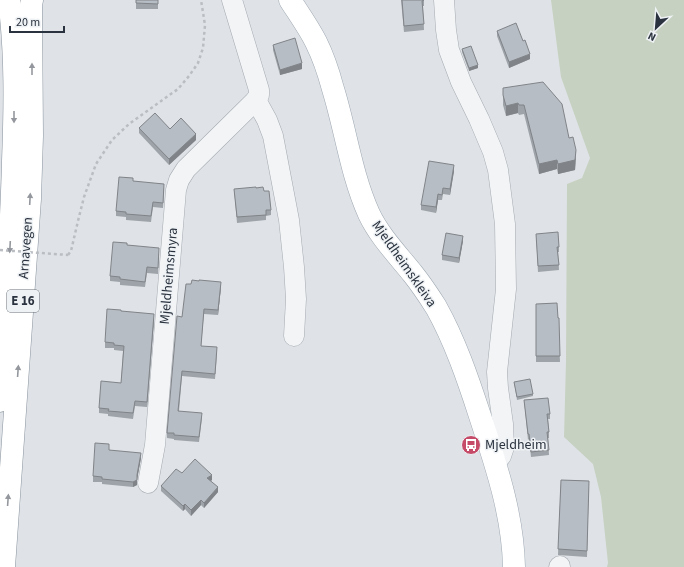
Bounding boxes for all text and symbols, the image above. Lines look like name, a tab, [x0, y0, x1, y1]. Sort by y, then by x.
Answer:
scale bar	[10, 8, 64, 34]
north arrow	[636, 8, 676, 48]
text: 20 m	[16, 14, 40, 31]
text: N	[645, 28, 658, 45]
one-way arrow	[29, 62, 35, 75]
one-way arrow	[11, 111, 17, 124]
one-way arrow	[26, 193, 33, 205]
street label: Arnavegen	[14, 216, 38, 280]
street label: Mjeldheimskleiva	[367, 217, 441, 311]
street label: Mjeldheimsmyra	[155, 227, 183, 325]
one-way arrow	[6, 241, 13, 253]
road number: E 16	[7, 290, 39, 312]
one-way arrow	[14, 364, 21, 377]
bus stop icon: Mjeldheim	[460, 434, 482, 456]
place label: Mjeldheim	[485, 435, 547, 455]
one-way arrow	[5, 494, 12, 506]

